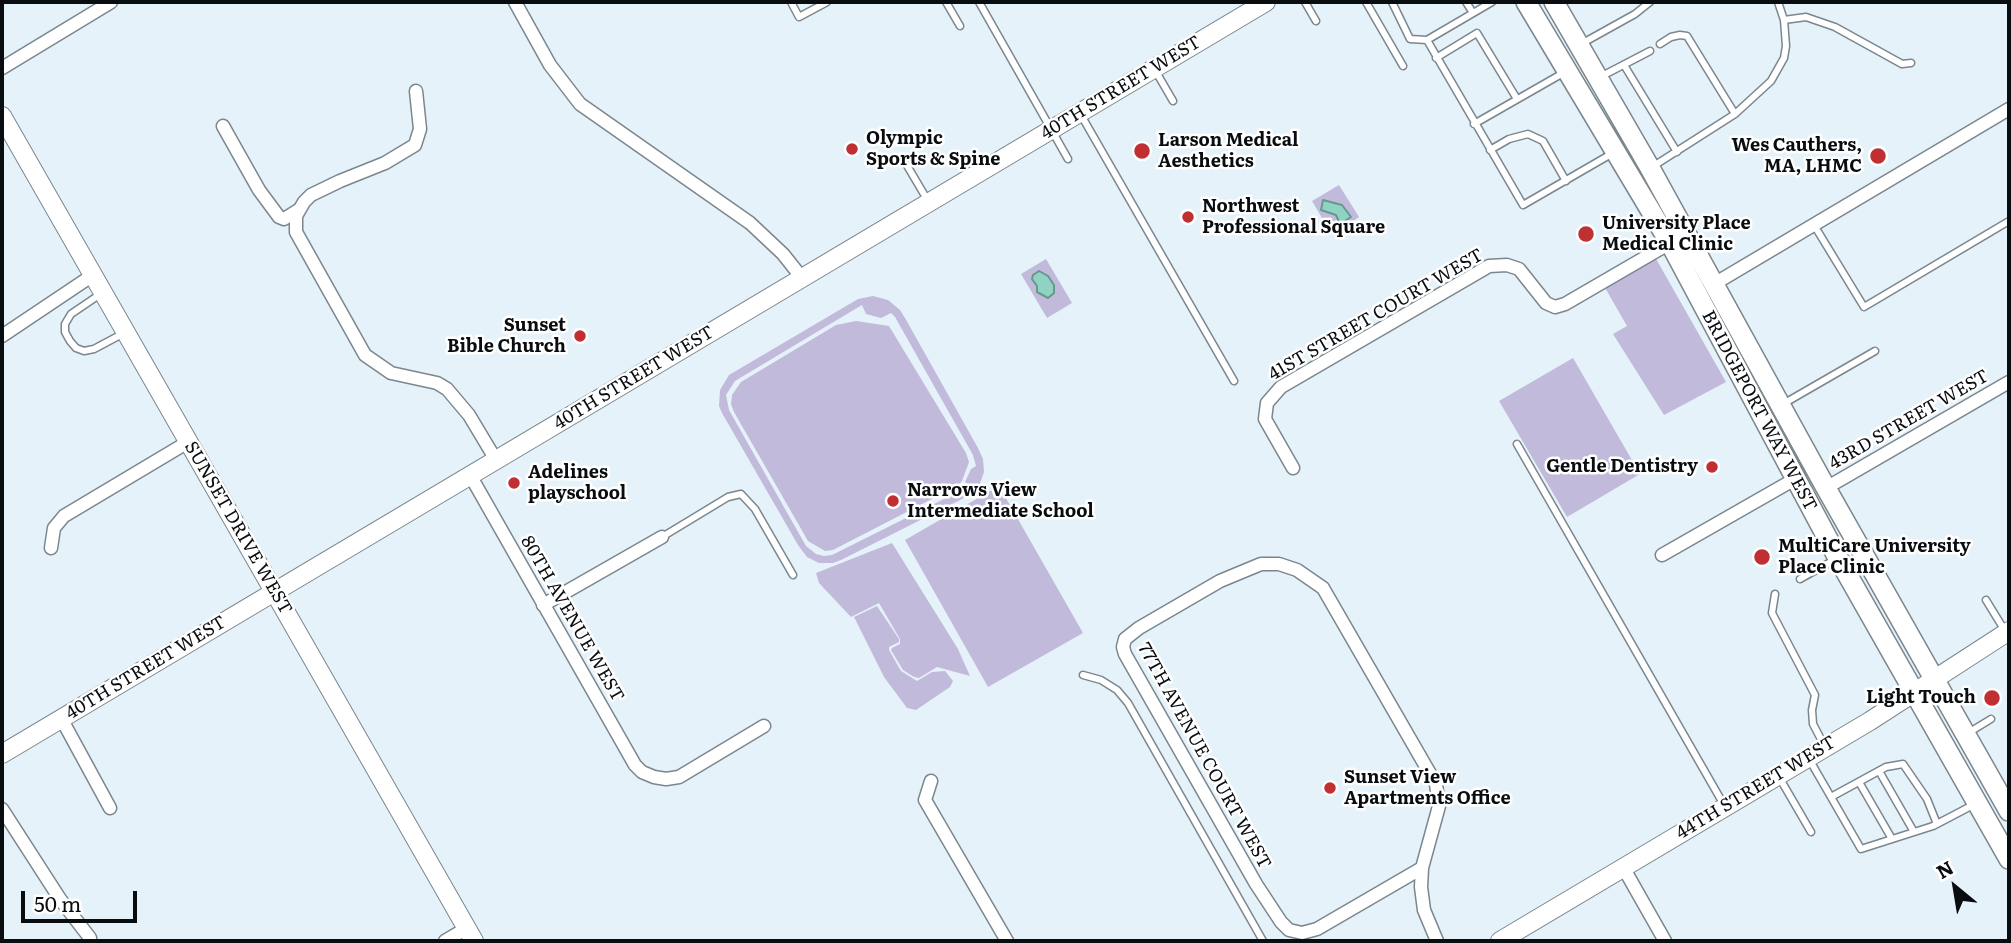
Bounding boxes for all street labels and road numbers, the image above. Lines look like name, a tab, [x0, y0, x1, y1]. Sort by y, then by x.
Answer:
street label: 40TH STREET WEST	[1037, 32, 1205, 144]
street label: 41ST STREET COURT WEST	[1265, 245, 1487, 385]
street label: BRIDGEPORT WAY WEST	[1697, 307, 1821, 515]
street label: 40TH STREET WEST	[550, 322, 718, 434]
street label: 43RD STREET WEST	[1825, 365, 1993, 475]
street label: SUNSET DRIVE WEST	[180, 438, 296, 618]
street label: 80TH AVENUE WEST	[516, 532, 628, 706]
street label: 40TH STREET WEST	[62, 612, 230, 724]
street label: 77TH AVENUE COURT WEST	[1133, 639, 1275, 873]
street label: 44TH STREET WEST	[1672, 732, 1840, 844]

